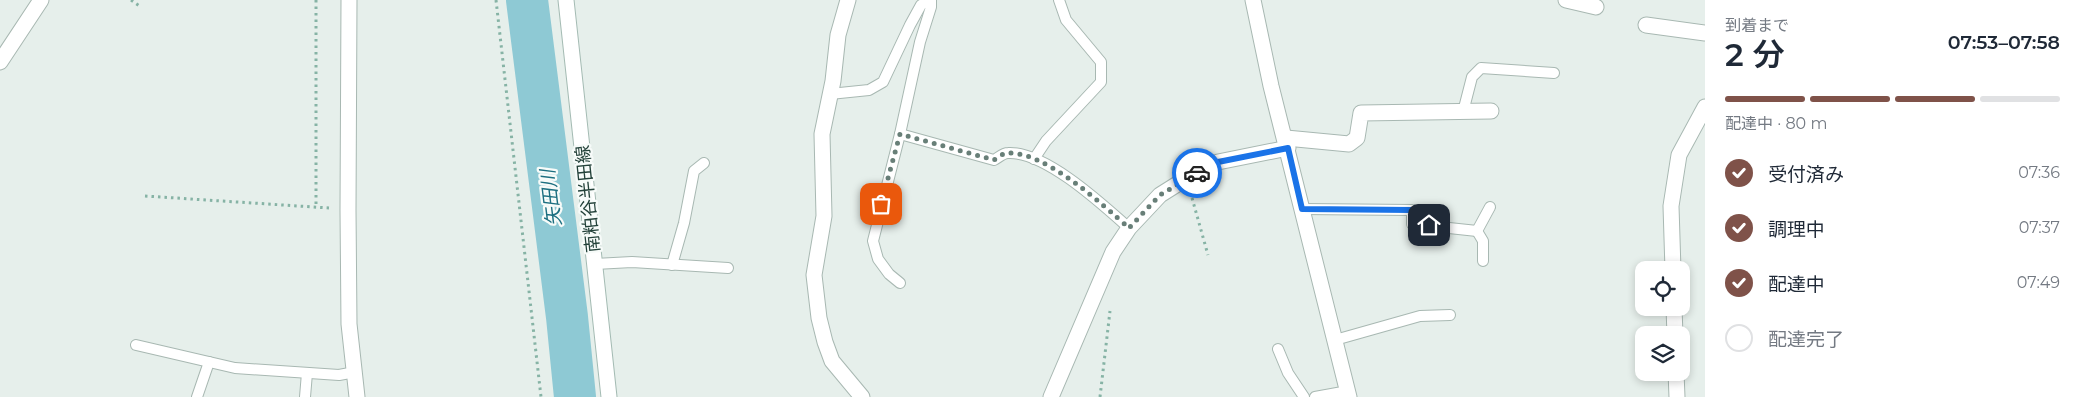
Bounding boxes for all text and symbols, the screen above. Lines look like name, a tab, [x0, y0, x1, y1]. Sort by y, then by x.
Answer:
text: 到着まで	[1725, 16, 1789, 35]
text: 07:53–07:58	[1948, 31, 2060, 54]
text: 2 分	[1725, 35, 1784, 74]
text: 配達中 · 80 m	[1725, 114, 1827, 133]
street label: 南粕谷半田線	[571, 144, 605, 254]
courier	[1172, 148, 1222, 198]
icon: car	[1183, 159, 1211, 187]
icon: check	[1725, 159, 1753, 187]
text: 受付済み	[1768, 163, 1844, 186]
text: 07:36	[2018, 163, 2060, 182]
water label: 矢田川	[536, 166, 566, 228]
pin	[860, 183, 902, 225]
icon: bag	[867, 190, 895, 218]
pin	[1408, 204, 1450, 246]
icon: home	[1415, 211, 1443, 239]
icon: check	[1725, 214, 1753, 242]
text: 調理中	[1768, 218, 1825, 241]
text: 07:37	[2019, 218, 2060, 237]
map controls	[1635, 261, 1690, 381]
button: locate	[1635, 261, 1690, 316]
icon: check	[1725, 269, 1753, 297]
text: 配達中	[1768, 273, 1825, 296]
text: 07:49	[2017, 273, 2060, 292]
button: layers	[1635, 326, 1690, 381]
text: 配達完了	[1768, 328, 1844, 351]

